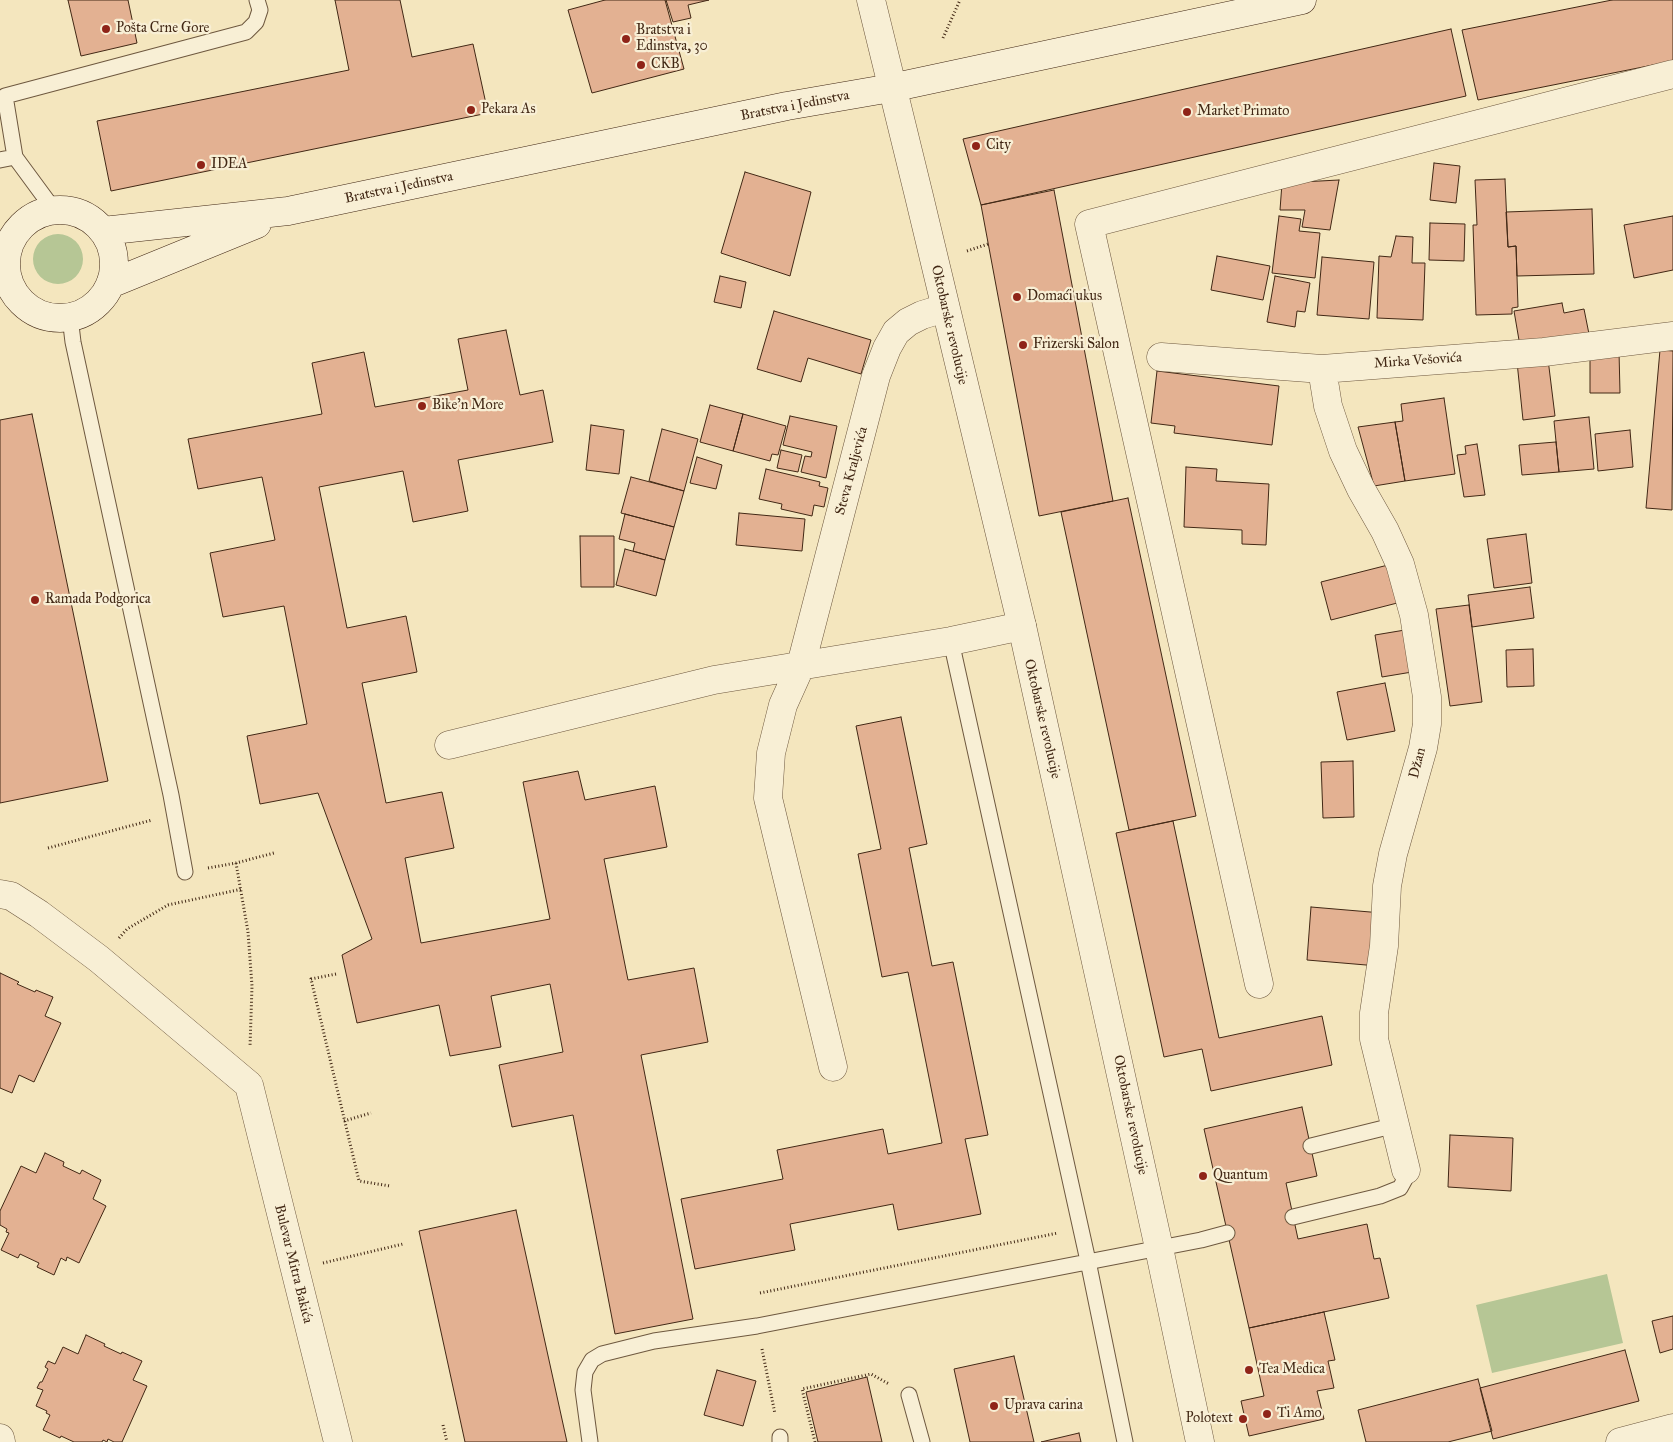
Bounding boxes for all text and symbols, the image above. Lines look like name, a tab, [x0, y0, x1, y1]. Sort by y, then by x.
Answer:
place label: Pošta Crne Gore	[116, 21, 209, 37]
marker: Pošta Crne Gore	[100, 23, 112, 35]
place label: Bratstva i Edinstva, 30	[636, 23, 708, 56]
marker: Bratstva i Edinstva, 30	[620, 33, 632, 45]
place label: CKB	[651, 57, 680, 73]
marker: CKB	[635, 59, 647, 71]
street label: Bratstva i Jedinstva	[739, 87, 851, 125]
place label: Pekara As	[481, 102, 536, 118]
marker: Pekara As	[465, 104, 477, 116]
place label: Market Primato	[1197, 104, 1290, 120]
marker: Market Primato	[1181, 106, 1193, 118]
place label: City	[986, 138, 1011, 154]
marker: City	[970, 140, 982, 152]
place label: IDEA	[211, 157, 247, 173]
marker: IDEA	[195, 159, 207, 171]
street label: Bratstva i Jedinstva	[343, 168, 455, 208]
street label: Oktobarske revolucije	[927, 264, 971, 386]
place label: Domaći ukus	[1027, 289, 1102, 305]
marker: Domaći ukus	[1011, 291, 1023, 303]
place label: Frizerski Salon	[1033, 337, 1119, 353]
marker: Frizerski Salon	[1017, 339, 1029, 351]
street label: Mirka Vešovića	[1374, 350, 1462, 372]
place label: Bike'n More	[432, 398, 504, 414]
marker: Bike'n More	[416, 400, 428, 412]
street label: Steva Kraljevića	[832, 425, 872, 517]
place label: Ramada Podgorica	[45, 592, 151, 608]
marker: Ramada Podgorica	[29, 594, 41, 606]
street label: Oktobarske revolucije	[1020, 658, 1064, 780]
street label: Džan	[1406, 746, 1430, 780]
street label: Oktobarske revolucije	[1109, 1053, 1151, 1177]
place label: Quantum	[1213, 1168, 1268, 1184]
marker: Quantum	[1197, 1170, 1209, 1182]
street label: Bulevar Mitra Bakića	[270, 1203, 316, 1325]
place label: Tea Medica	[1259, 1362, 1325, 1378]
marker: Tea Medica	[1243, 1364, 1255, 1376]
place label: Uprava carina	[1004, 1398, 1083, 1414]
marker: Uprava carina	[988, 1400, 1000, 1412]
place label: Ti Amo	[1277, 1406, 1322, 1422]
marker: Ti Amo	[1261, 1408, 1273, 1420]
place label: Polotext	[1185, 1411, 1233, 1427]
marker: Polotext	[1237, 1413, 1249, 1425]

